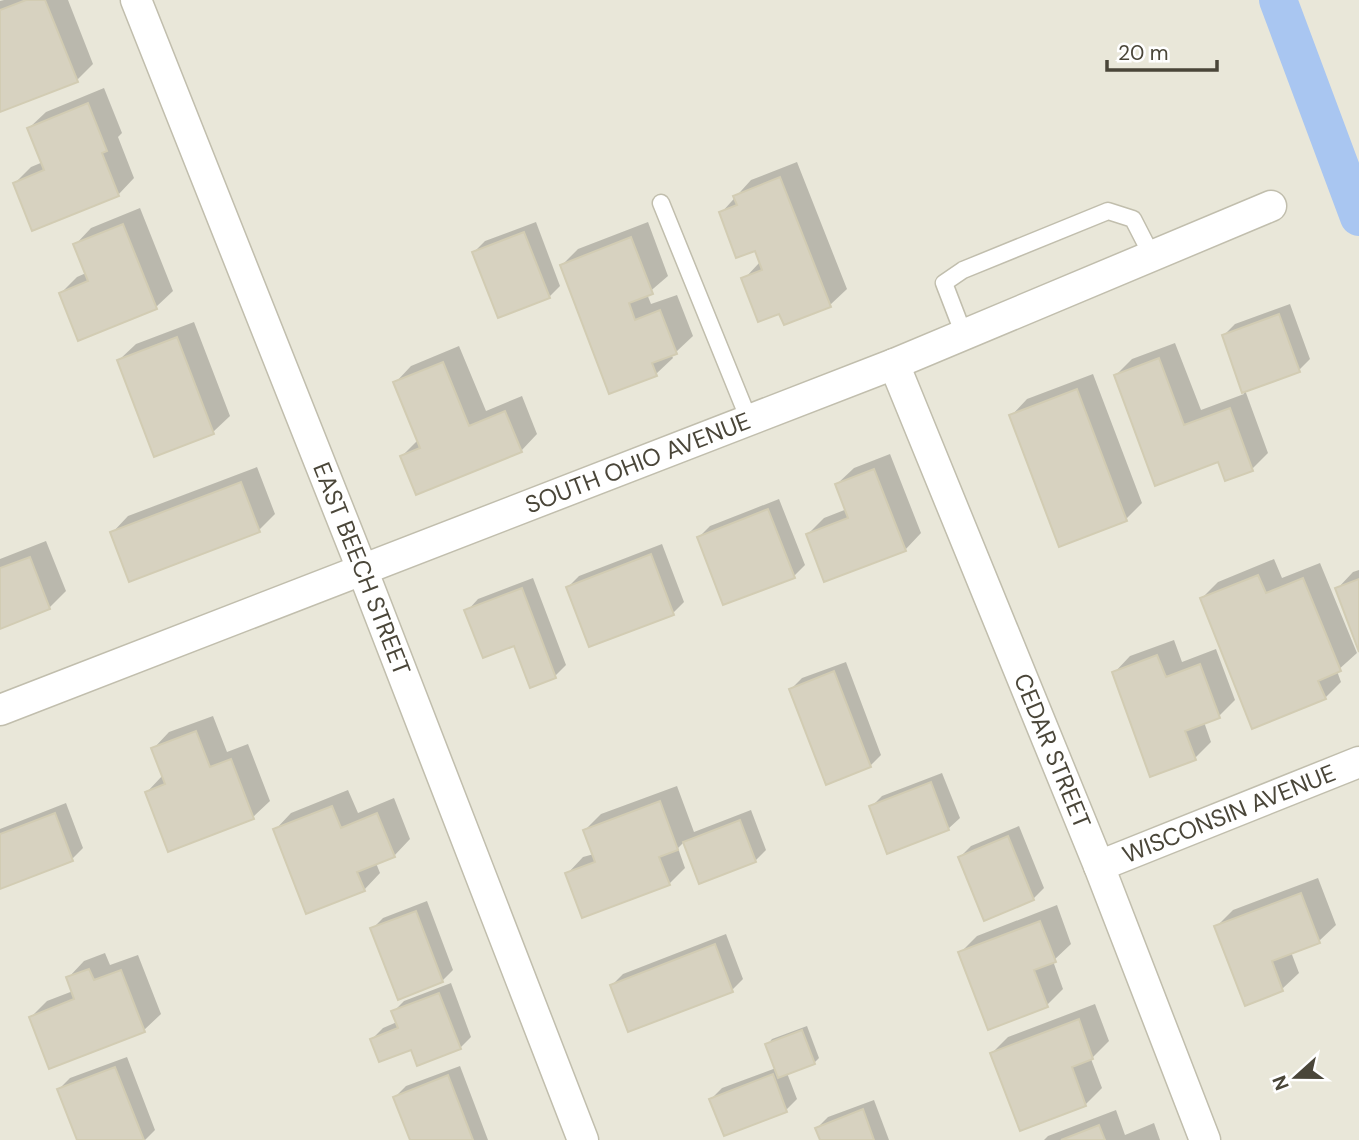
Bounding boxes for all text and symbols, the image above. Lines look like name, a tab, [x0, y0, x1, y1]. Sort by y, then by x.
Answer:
scale bar	[1107, 28, 1217, 72]
text: 20 m	[1118, 39, 1169, 67]
street label: SOUTH OHIO AVENUE	[521, 405, 755, 520]
street label: EAST BEECH STREET	[306, 458, 418, 680]
street label: CEDAR STREET	[1007, 669, 1098, 833]
street label: WISCONSIN AVENUE	[1118, 757, 1340, 870]
north arrow	[1261, 1042, 1331, 1112]
text: N	[1266, 1072, 1295, 1094]

